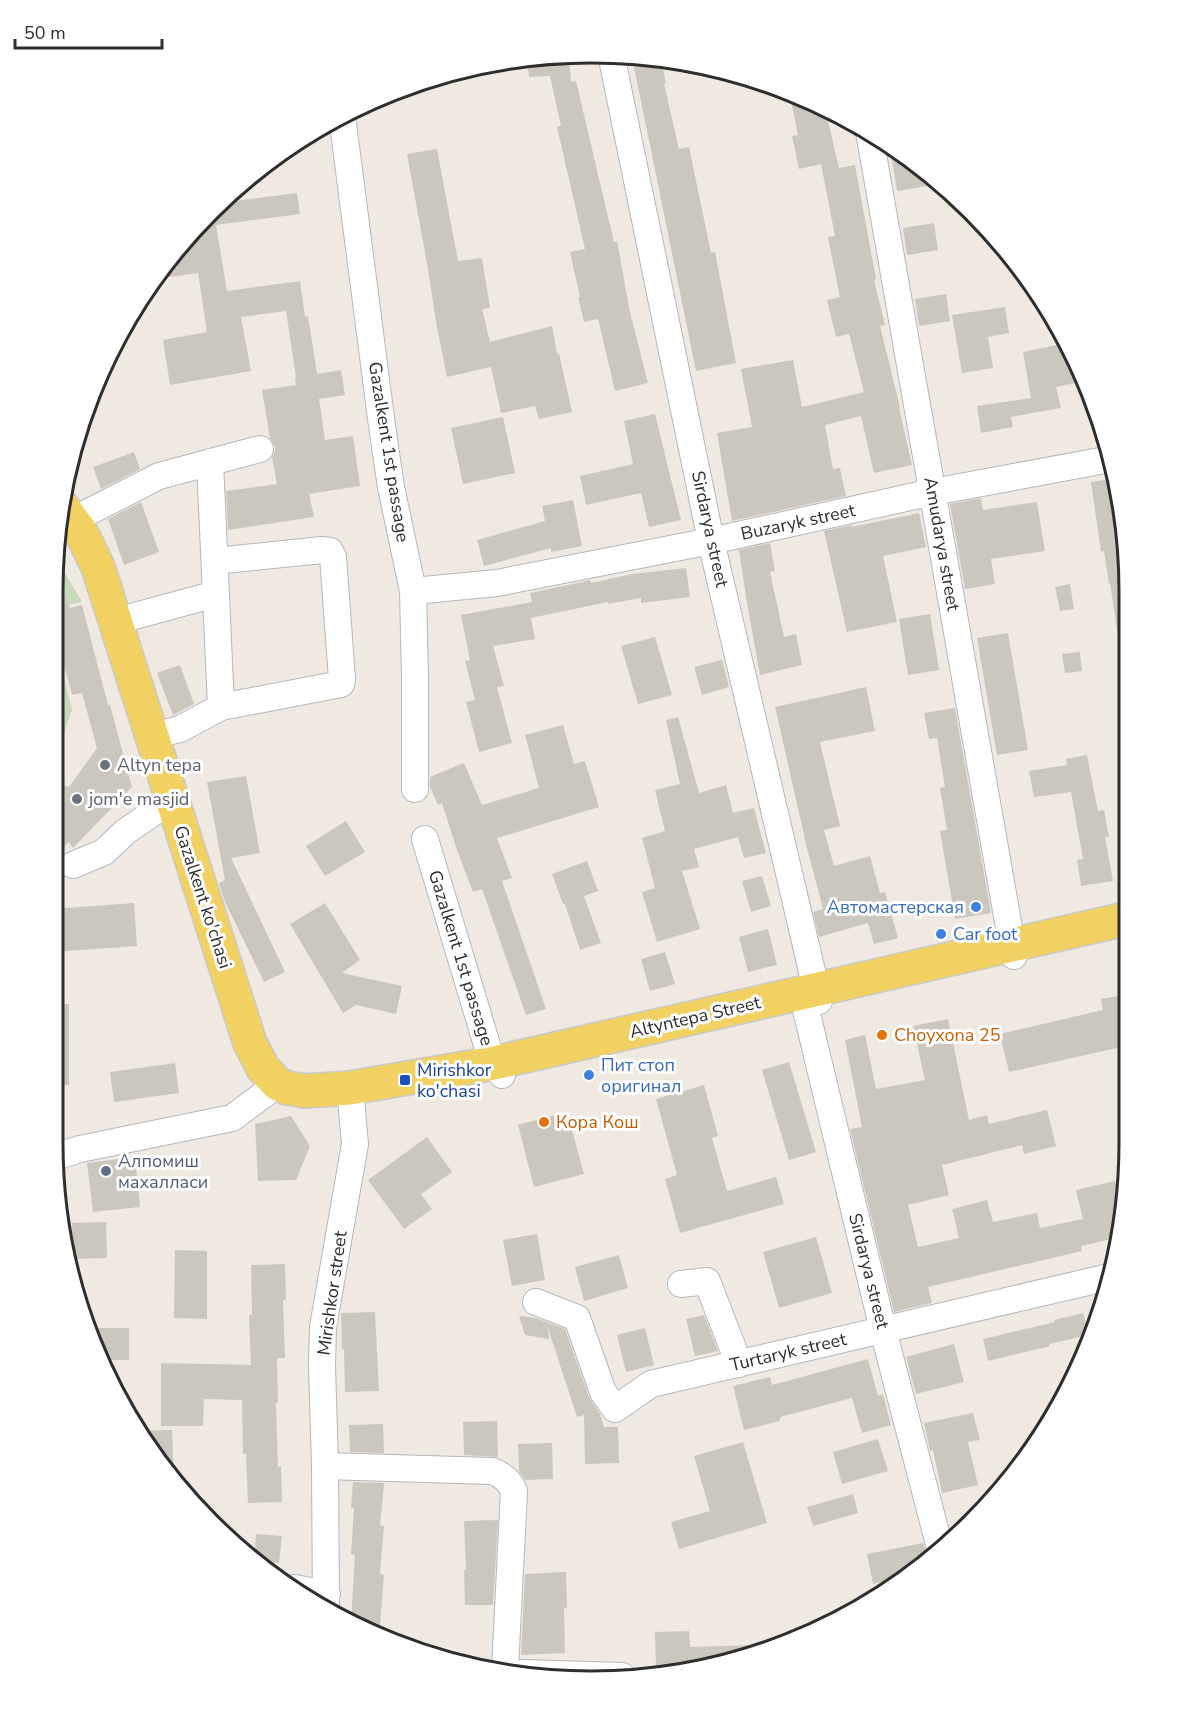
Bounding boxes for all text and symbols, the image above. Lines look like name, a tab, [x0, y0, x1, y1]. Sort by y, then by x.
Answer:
scale bar	[15, 12, 162, 50]
text: 50 m	[24, 21, 66, 45]
street label: Gazalkent 1st passage	[363, 360, 415, 544]
street label: Sirdarya street	[686, 469, 734, 590]
street label: Amudarya street	[918, 475, 966, 614]
street label: Buzaryk street	[738, 498, 858, 546]
place label: Altyn tepa	[117, 753, 202, 777]
marker: Altyn tepa	[98, 758, 112, 772]
place label: jom'e masjid	[87, 787, 189, 811]
marker: jom'e masjid	[70, 792, 84, 806]
street label: Gazalkent ko'chasi	[169, 822, 237, 972]
street label: Gazalkent 1st passage	[423, 867, 499, 1049]
place label: Автомастерская	[827, 895, 964, 919]
marker: Автомастерская	[969, 900, 983, 914]
place label: Car foot	[953, 922, 1018, 946]
marker: Car foot	[934, 927, 948, 941]
street label: Altyntepa Street	[627, 990, 764, 1044]
place label: Choyxona 25	[894, 1023, 1001, 1047]
marker: Choyxona 25	[875, 1028, 889, 1042]
place label: Пит стоп оригинал	[601, 1053, 681, 1098]
place label: Mirishkor ko'chasi	[417, 1058, 492, 1103]
marker: Пит стоп оригинал	[582, 1068, 596, 1082]
marker: Mirishkor ko'chasi	[398, 1073, 412, 1087]
place label: Кора Кош	[556, 1110, 639, 1134]
marker: Кора Кош	[537, 1115, 551, 1129]
place label: Алпомиш махалласи	[118, 1149, 208, 1194]
marker: Алпомиш махалласи	[99, 1164, 113, 1178]
street label: Sirdarya street	[843, 1211, 895, 1332]
street label: Mirishkor street	[311, 1228, 353, 1357]
street label: Turtaryk street	[727, 1327, 849, 1377]

